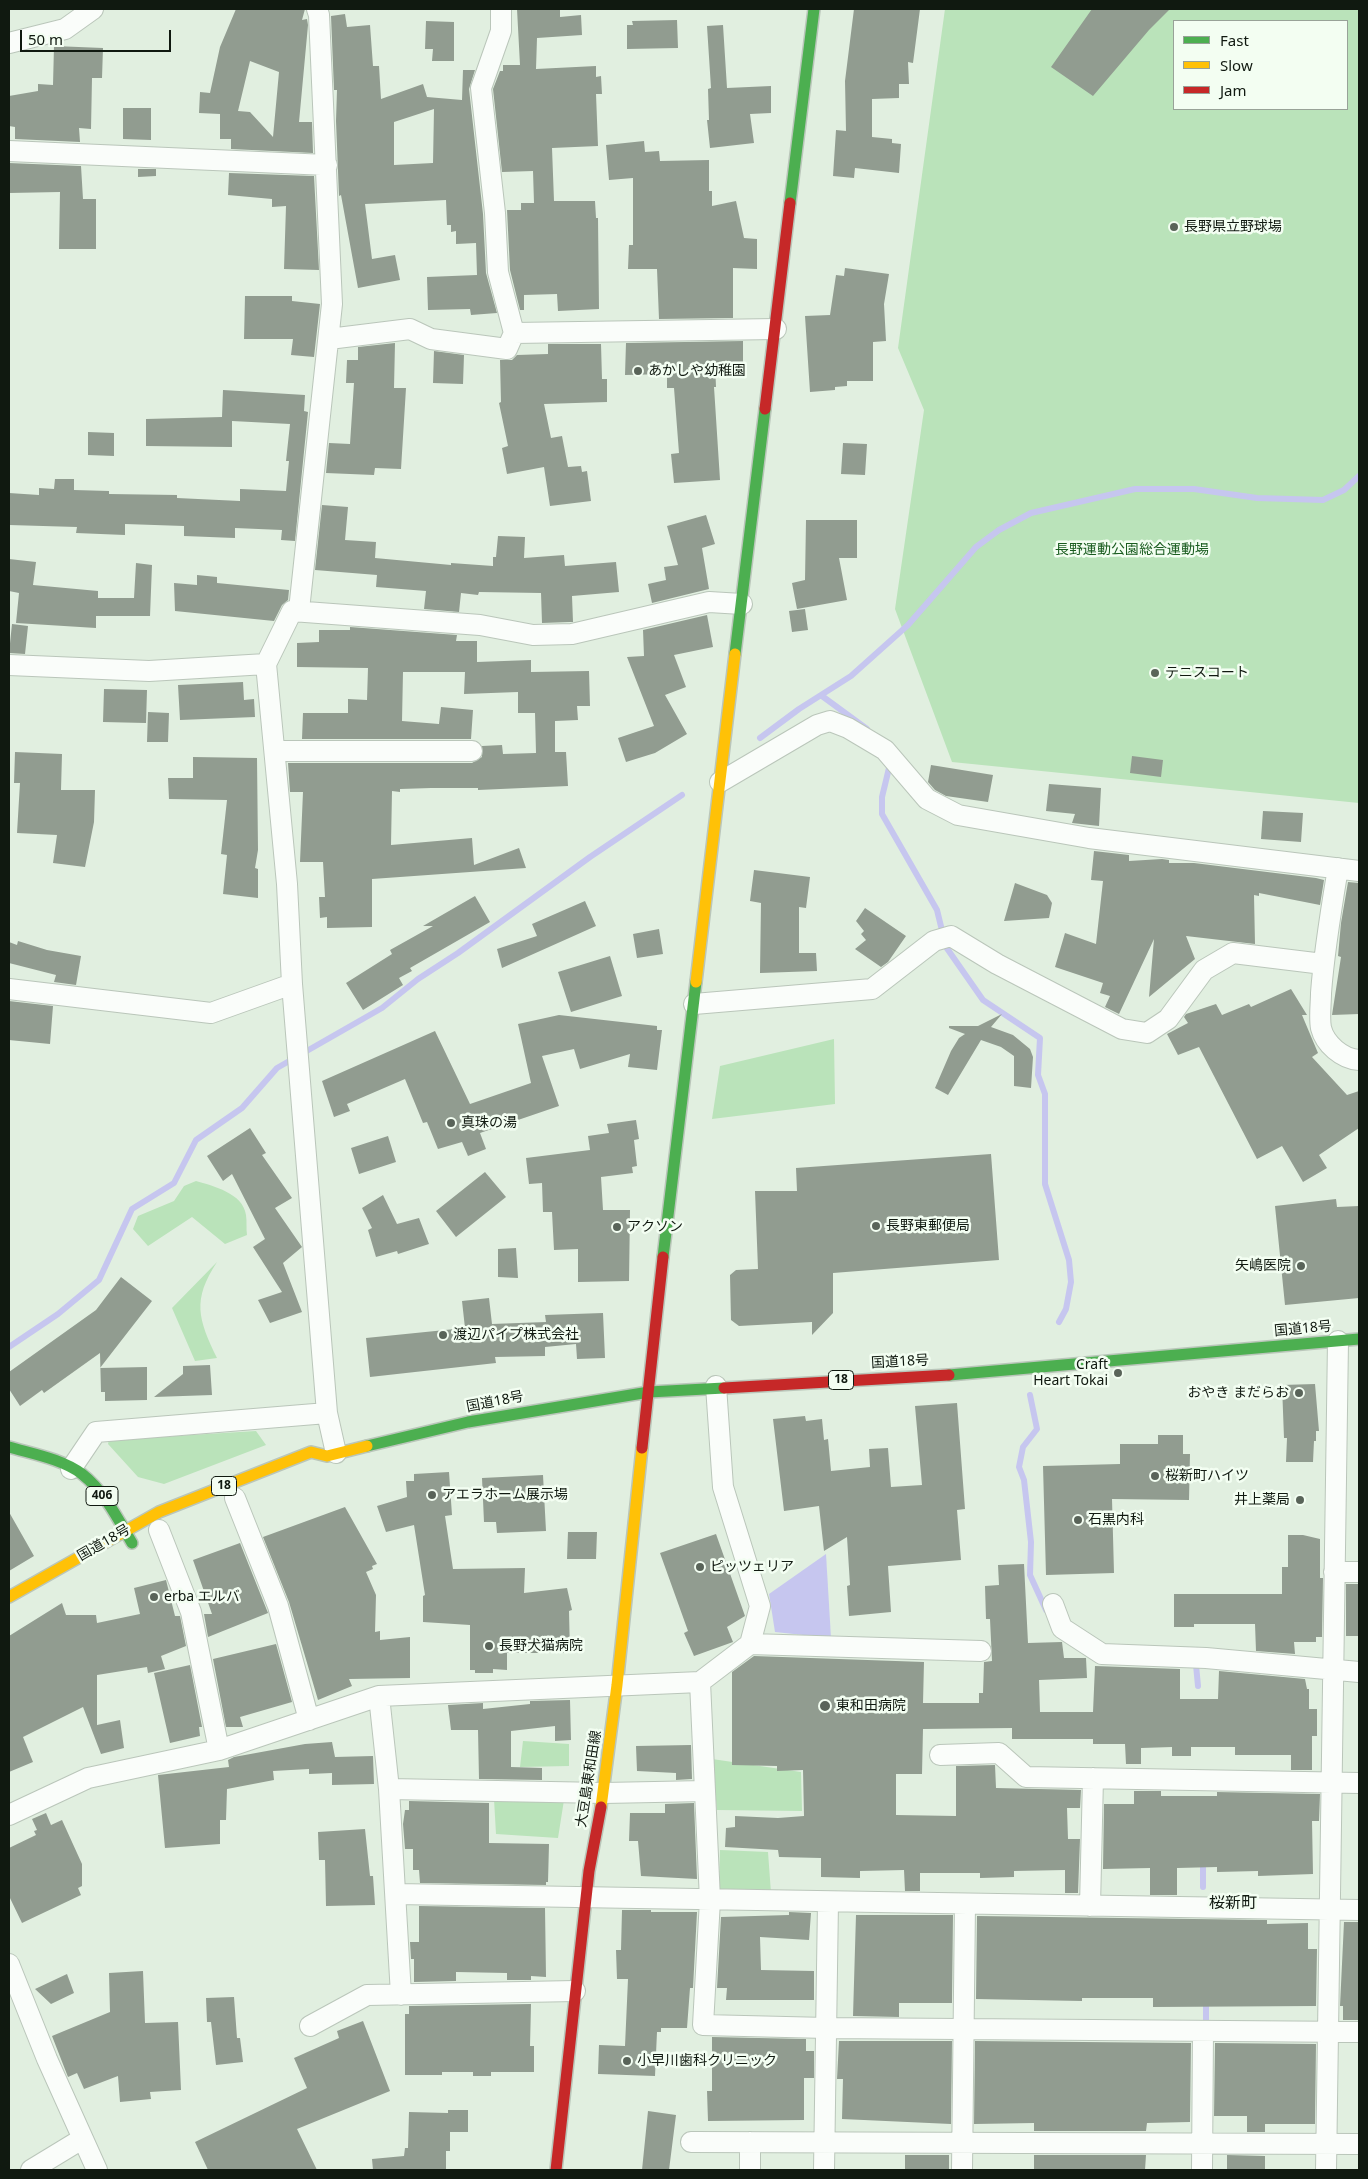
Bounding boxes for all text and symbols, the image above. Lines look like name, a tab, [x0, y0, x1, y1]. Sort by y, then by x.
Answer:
scale bar	[22, 20, 174, 52]
legend	[1173, 20, 1348, 110]
text: 50 m	[28, 29, 63, 49]
text: Fast	[1220, 30, 1249, 50]
text: Slow	[1220, 55, 1253, 75]
text: Jam	[1220, 80, 1247, 100]
place label: 長野県立野球場	[1184, 219, 1282, 235]
marker: 長野県立野球場	[1168, 221, 1180, 233]
place label: あかしや幼稚園	[648, 363, 746, 379]
marker: あかしや幼稚園	[632, 365, 644, 377]
park label: 長野運動公園総合運動場	[1055, 542, 1209, 558]
place label: テニスコート	[1165, 665, 1249, 681]
marker: テニスコート	[1149, 667, 1161, 679]
place label: 真珠の湯	[461, 1115, 517, 1131]
marker: 真珠の湯	[445, 1117, 457, 1129]
place label: 長野東郵便局	[886, 1218, 970, 1234]
place label: アクソン	[627, 1219, 683, 1235]
marker: 長野東郵便局	[870, 1220, 882, 1232]
marker: アクソン	[611, 1221, 623, 1233]
place label: 矢嶋医院	[1235, 1258, 1291, 1274]
marker: 矢嶋医院	[1295, 1260, 1307, 1272]
street label: 国道18号	[1273, 1318, 1333, 1340]
place label: 渡辺パイプ株式会社	[453, 1327, 579, 1343]
marker: 渡辺パイプ株式会社	[437, 1329, 449, 1341]
street label: 国道18号	[871, 1352, 929, 1372]
place label: Craft Heart Tokai	[1033, 1357, 1108, 1390]
marker: Craft Heart Tokai	[1112, 1367, 1124, 1379]
road number: 18	[828, 1370, 854, 1390]
place label: おやき まだらお	[1187, 1385, 1289, 1401]
marker: おやき まだらお	[1293, 1387, 1305, 1399]
street label: 国道18号	[465, 1388, 525, 1416]
place label: 桜新町ハイツ	[1165, 1468, 1249, 1484]
marker: 桜新町ハイツ	[1149, 1470, 1161, 1482]
road number: 18	[212, 1476, 236, 1495]
road number: 406	[86, 1486, 118, 1505]
place label: アエラホーム展示場	[442, 1487, 568, 1503]
marker: アエラホーム展示場	[426, 1489, 438, 1501]
place label: 井上薬局	[1234, 1492, 1290, 1508]
marker: 井上薬局	[1294, 1494, 1306, 1506]
place label: 石黒内科	[1088, 1512, 1144, 1528]
marker: 石黒内科	[1072, 1514, 1084, 1526]
street label: 国道18号	[75, 1521, 133, 1565]
place label: ピッツェリア	[710, 1559, 794, 1575]
marker: ピッツェリア	[694, 1561, 706, 1573]
place label: erba エルバ	[164, 1589, 240, 1605]
marker: erba エルバ	[148, 1591, 160, 1603]
place label: 長野犬猫病院	[499, 1638, 583, 1654]
marker: 長野犬猫病院	[483, 1640, 495, 1652]
place label: 東和田病院	[836, 1698, 906, 1714]
marker: 東和田病院	[818, 1699, 832, 1713]
street label: 大豆島東和田線	[573, 1729, 605, 1829]
district label: 桜新町	[1209, 1893, 1257, 1913]
place label: 小早川歯科クリニック	[637, 2053, 777, 2069]
marker: 小早川歯科クリニック	[621, 2055, 633, 2067]

